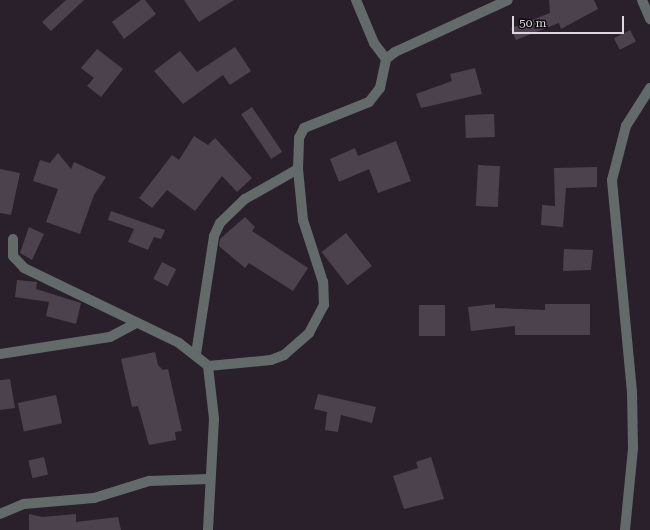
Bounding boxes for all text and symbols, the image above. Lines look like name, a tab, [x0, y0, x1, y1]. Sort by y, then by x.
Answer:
scale bar	[514, 8, 626, 34]
text: 50 m	[519, 16, 546, 30]

